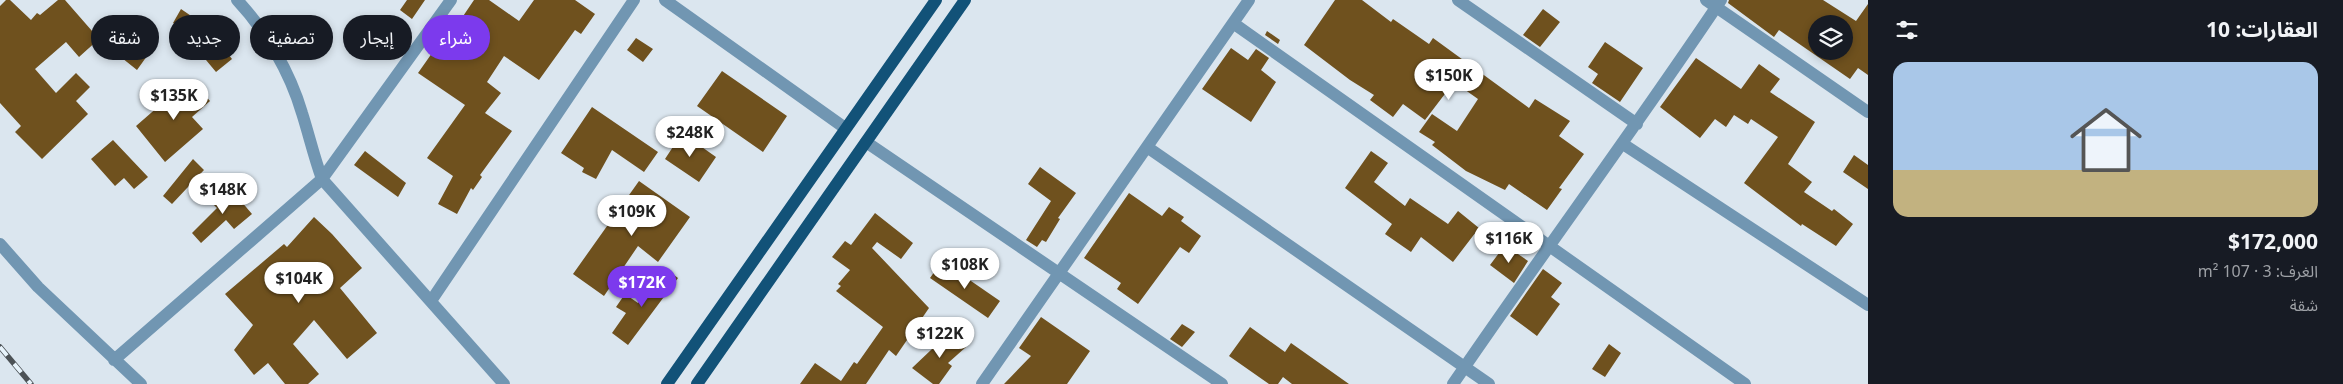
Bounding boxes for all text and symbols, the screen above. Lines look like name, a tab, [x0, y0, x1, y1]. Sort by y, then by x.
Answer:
chip: شقة	[91, 15, 159, 60]
chip: جديد	[169, 15, 240, 60]
chip: تصفية	[250, 15, 333, 60]
chip: إيجار	[343, 15, 412, 60]
chip: شراء	[422, 15, 490, 60]
map controls	[1808, 15, 1853, 60]
button: layers	[1808, 15, 1853, 60]
text: العقارات: 10	[2206, 15, 2318, 43]
icon: filters	[1893, 16, 1921, 44]
pin: $150K	[1414, 58, 1484, 101]
text: $150K	[1425, 64, 1473, 86]
pin: $135K	[139, 78, 209, 121]
text: $135K	[150, 84, 198, 106]
icon: home	[2061, 95, 2151, 185]
pin: $248K	[655, 116, 725, 158]
text: $248K	[666, 121, 714, 143]
pin: $148K	[188, 172, 258, 215]
text: $148K	[199, 178, 247, 200]
pin: $109K	[597, 194, 667, 237]
text: $109K	[608, 200, 656, 222]
pin: $116K	[1474, 222, 1544, 264]
text: $116K	[1485, 227, 1533, 249]
text: $172,000	[2228, 227, 2318, 255]
pin: $108K	[930, 248, 1000, 290]
text: $108K	[941, 253, 989, 275]
text: الغرف: 3 · 107 m²	[2198, 260, 2318, 282]
pin: $104K	[264, 262, 334, 304]
pin: $172K	[607, 266, 677, 308]
text: $104K	[275, 267, 323, 289]
text: $172K	[618, 271, 666, 293]
text: شقة	[2290, 294, 2318, 316]
pin: $122K	[905, 316, 975, 359]
text: $122K	[916, 322, 964, 344]

